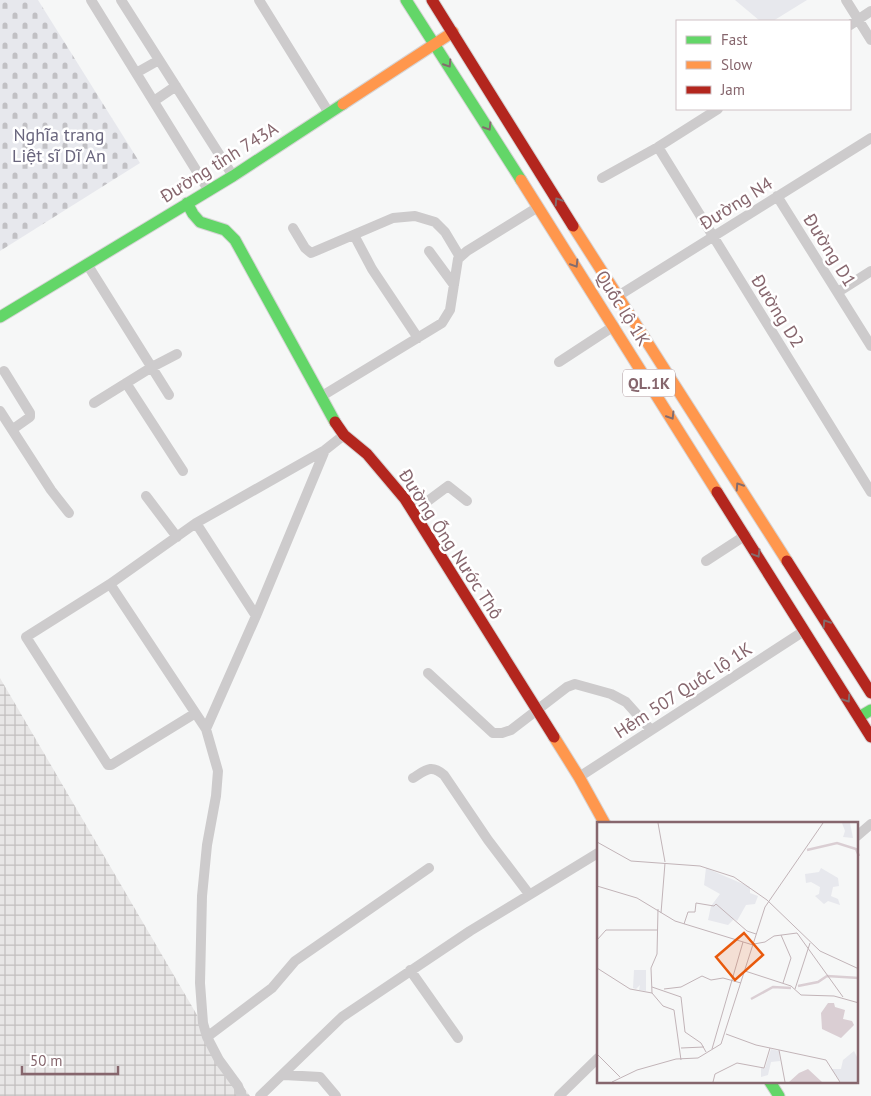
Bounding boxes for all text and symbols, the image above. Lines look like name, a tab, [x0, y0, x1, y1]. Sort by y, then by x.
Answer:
legend	[676, 20, 851, 110]
text: Fast	[721, 30, 748, 49]
text: Slow	[721, 55, 752, 74]
one-way arrow	[442, 59, 451, 68]
text: Jam	[720, 80, 745, 99]
street label: Đường tỉnh 743A	[155, 116, 283, 208]
one-way arrow	[481, 121, 491, 130]
park label: Nghĩa trang Liệt sĩ Dĩ An	[12, 123, 106, 167]
street label: Đường N4	[694, 171, 777, 235]
one-way arrow	[554, 198, 564, 207]
street label: Đường D1	[798, 208, 861, 291]
one-way arrow	[568, 259, 578, 268]
street label: Quốc lộ 1K	[591, 266, 655, 350]
street label: Đường D2	[746, 269, 809, 352]
road number: QL.1K	[623, 369, 675, 396]
one-way arrow	[664, 411, 674, 420]
street label: Đường Ống Nước Thô	[393, 464, 508, 623]
one-way arrow	[736, 482, 745, 492]
one-way arrow	[750, 548, 760, 557]
one-way arrow	[823, 619, 833, 628]
street label: Hẻm 507 Quốc lộ 1K	[610, 637, 756, 743]
one-way arrow	[841, 693, 850, 702]
inset map	[597, 822, 858, 1084]
scale bar	[22, 1044, 119, 1076]
text: 50 m	[30, 1051, 63, 1070]

